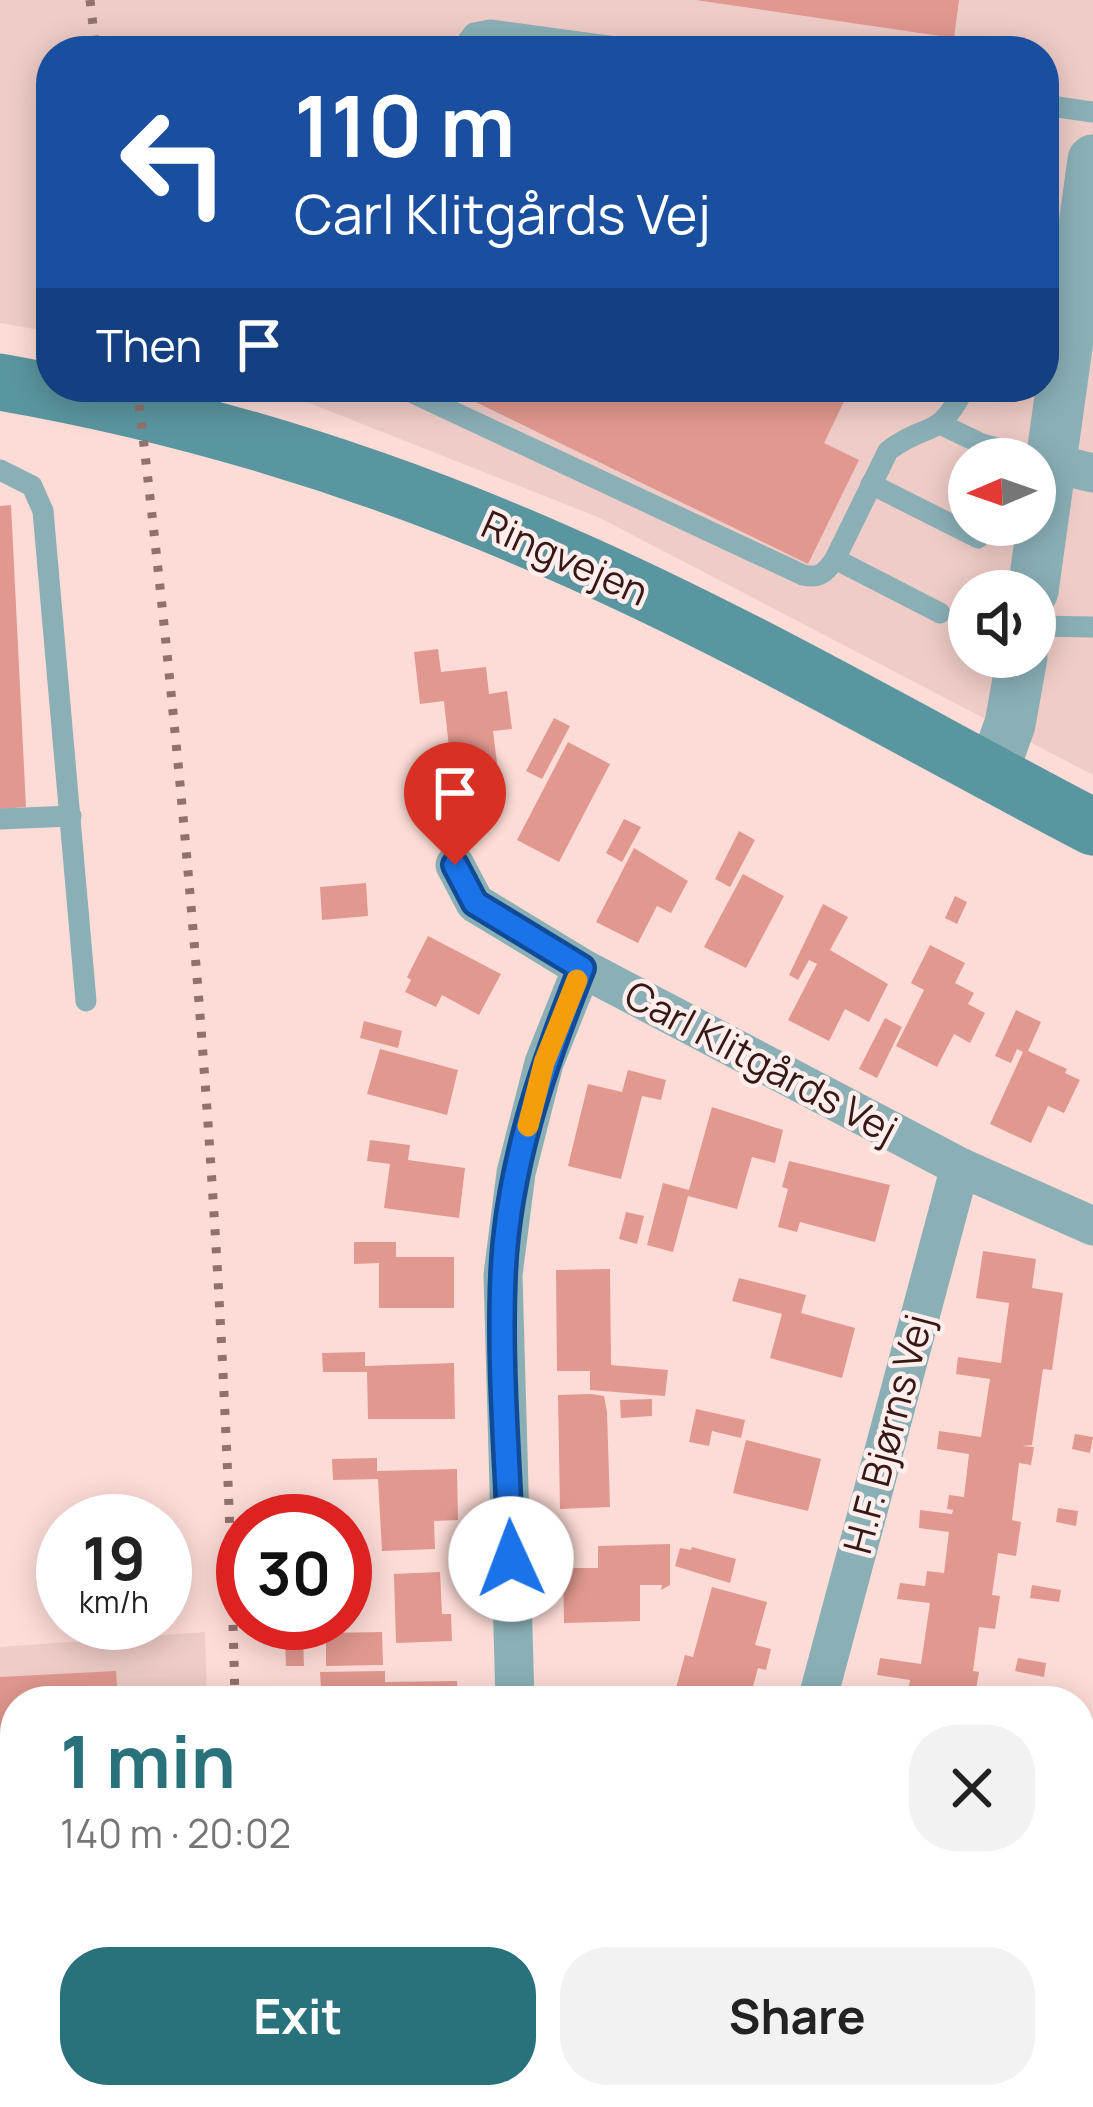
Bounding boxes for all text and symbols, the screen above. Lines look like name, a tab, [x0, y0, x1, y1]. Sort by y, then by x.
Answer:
text: 110 m	[294, 67, 515, 182]
icon: left	[96, 84, 252, 240]
text: Carl Klitgårds Vej	[294, 176, 711, 250]
icon: arrive	[226, 312, 292, 378]
text: Then	[96, 314, 202, 376]
north arrow	[948, 438, 1056, 546]
map controls	[948, 438, 1056, 678]
street label: Ringvejen	[474, 496, 657, 618]
button: sound	[948, 570, 1056, 678]
pin	[404, 742, 506, 865]
icon: arrive	[422, 760, 488, 826]
street label: Carl Klitgårds Vej	[616, 967, 907, 1156]
street label: H.F. Bjørns Vej	[829, 1308, 945, 1559]
speed limit sign: 30	[216, 1494, 372, 1650]
position arrow	[448, 1496, 574, 1622]
text: 19	[82, 1516, 146, 1598]
text: km/h	[79, 1581, 149, 1622]
text: 1 min	[60, 1711, 236, 1810]
button: close	[909, 1725, 1035, 1851]
text: 140 m · 20:02	[60, 1806, 291, 1860]
button: Exit	[60, 1947, 536, 2085]
button: Share	[560, 1947, 1035, 2085]

